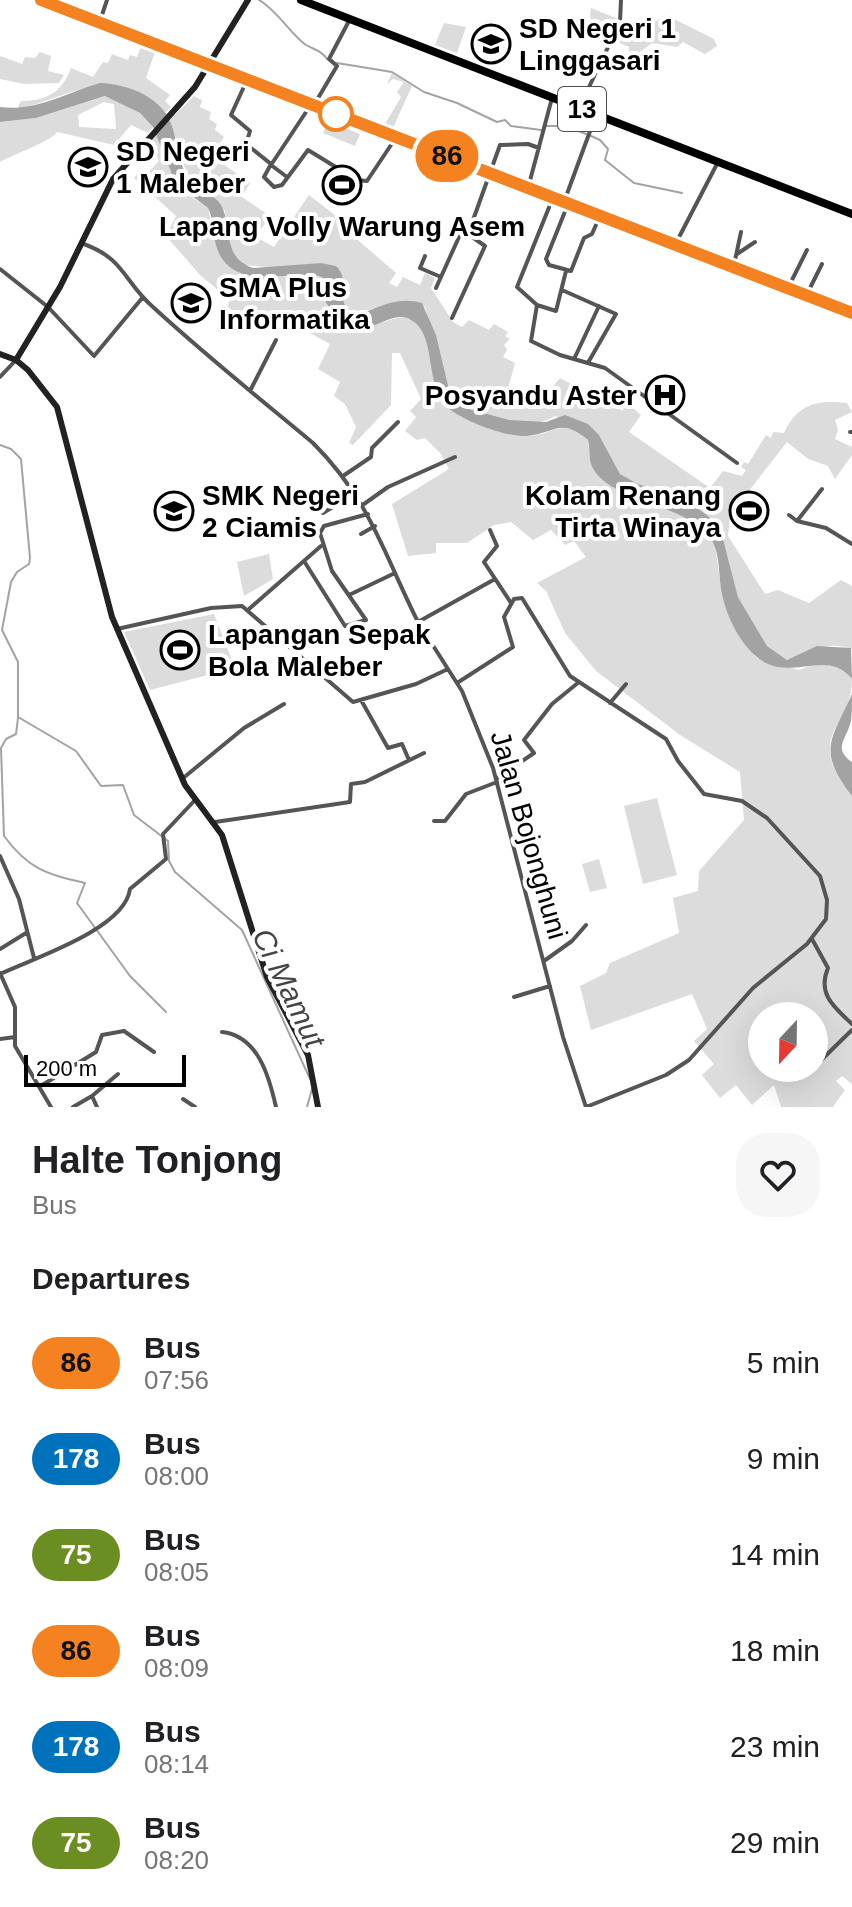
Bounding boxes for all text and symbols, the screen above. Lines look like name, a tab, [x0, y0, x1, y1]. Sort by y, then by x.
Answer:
place label: SD Negeri 1 Linggasari	[519, 13, 676, 76]
school or university icon: SD Negeri 1 Linggasari	[470, 23, 512, 65]
road number: 13	[558, 87, 606, 131]
unlabelled marker	[319, 97, 353, 131]
line badge: 86	[411, 130, 483, 182]
place label: SD Negeri 1 Maleber	[116, 136, 250, 199]
text: 86	[431, 140, 463, 171]
school or university icon: SD Negeri 1 Maleber	[67, 146, 109, 188]
sports icon: Lapang Volly Warung Asem	[321, 164, 363, 206]
place label: Lapang Volly Warung Asem	[159, 211, 525, 242]
place label: SMA Plus Informatika	[219, 272, 370, 335]
school or university icon: SMA Plus Informatika	[170, 282, 212, 324]
hospital icon: Posyandu Aster	[644, 374, 686, 416]
place label: Posyandu Aster	[425, 380, 637, 411]
place label: SMK Negeri 2 Ciamis	[202, 480, 359, 543]
place label: Kolam Renang Tirta Winaya	[525, 480, 721, 543]
school or university icon: SMK Negeri 2 Ciamis	[153, 490, 195, 532]
sports icon: Kolam Renang Tirta Winaya	[728, 490, 770, 532]
place label: Lapangan Sepak Bola Maleber	[208, 619, 431, 682]
sports icon: Lapangan Sepak Bola Maleber	[159, 629, 201, 671]
street label: Jalan Bojonghuni	[484, 727, 574, 943]
water label: Ci Mamut	[246, 923, 333, 1054]
north arrow	[748, 1002, 828, 1082]
map controls	[748, 1002, 828, 1082]
scale bar	[24, 1051, 186, 1087]
text: 200 m	[36, 1056, 97, 1081]
button: heart	[736, 1133, 820, 1217]
text: Halte Tonjong	[32, 1139, 283, 1181]
text: Bus	[32, 1190, 77, 1220]
text: Departures	[32, 1262, 190, 1295]
text: Bus	[144, 1331, 201, 1364]
text: 5 min	[747, 1346, 820, 1379]
text: 86	[60, 1347, 92, 1378]
text: 07:56	[144, 1365, 209, 1395]
text: Bus	[144, 1427, 201, 1460]
text: 9 min	[747, 1442, 820, 1475]
text: 178	[53, 1443, 99, 1474]
text: 08:00	[144, 1461, 209, 1491]
text: Bus	[144, 1523, 201, 1556]
text: 14 min	[730, 1538, 820, 1571]
text: 75	[60, 1539, 92, 1570]
text: 08:05	[144, 1557, 209, 1587]
text: Bus	[144, 1619, 201, 1652]
text: 18 min	[730, 1634, 820, 1667]
text: 86	[60, 1635, 92, 1666]
text: 08:09	[144, 1653, 209, 1683]
text: Bus	[144, 1715, 201, 1748]
text: 23 min	[730, 1730, 820, 1763]
text: 178	[53, 1731, 99, 1762]
text: 08:14	[144, 1749, 209, 1779]
text: Bus	[144, 1811, 201, 1844]
text: 29 min	[730, 1826, 820, 1859]
text: 75	[60, 1827, 92, 1858]
text: 08:20	[144, 1845, 209, 1875]

